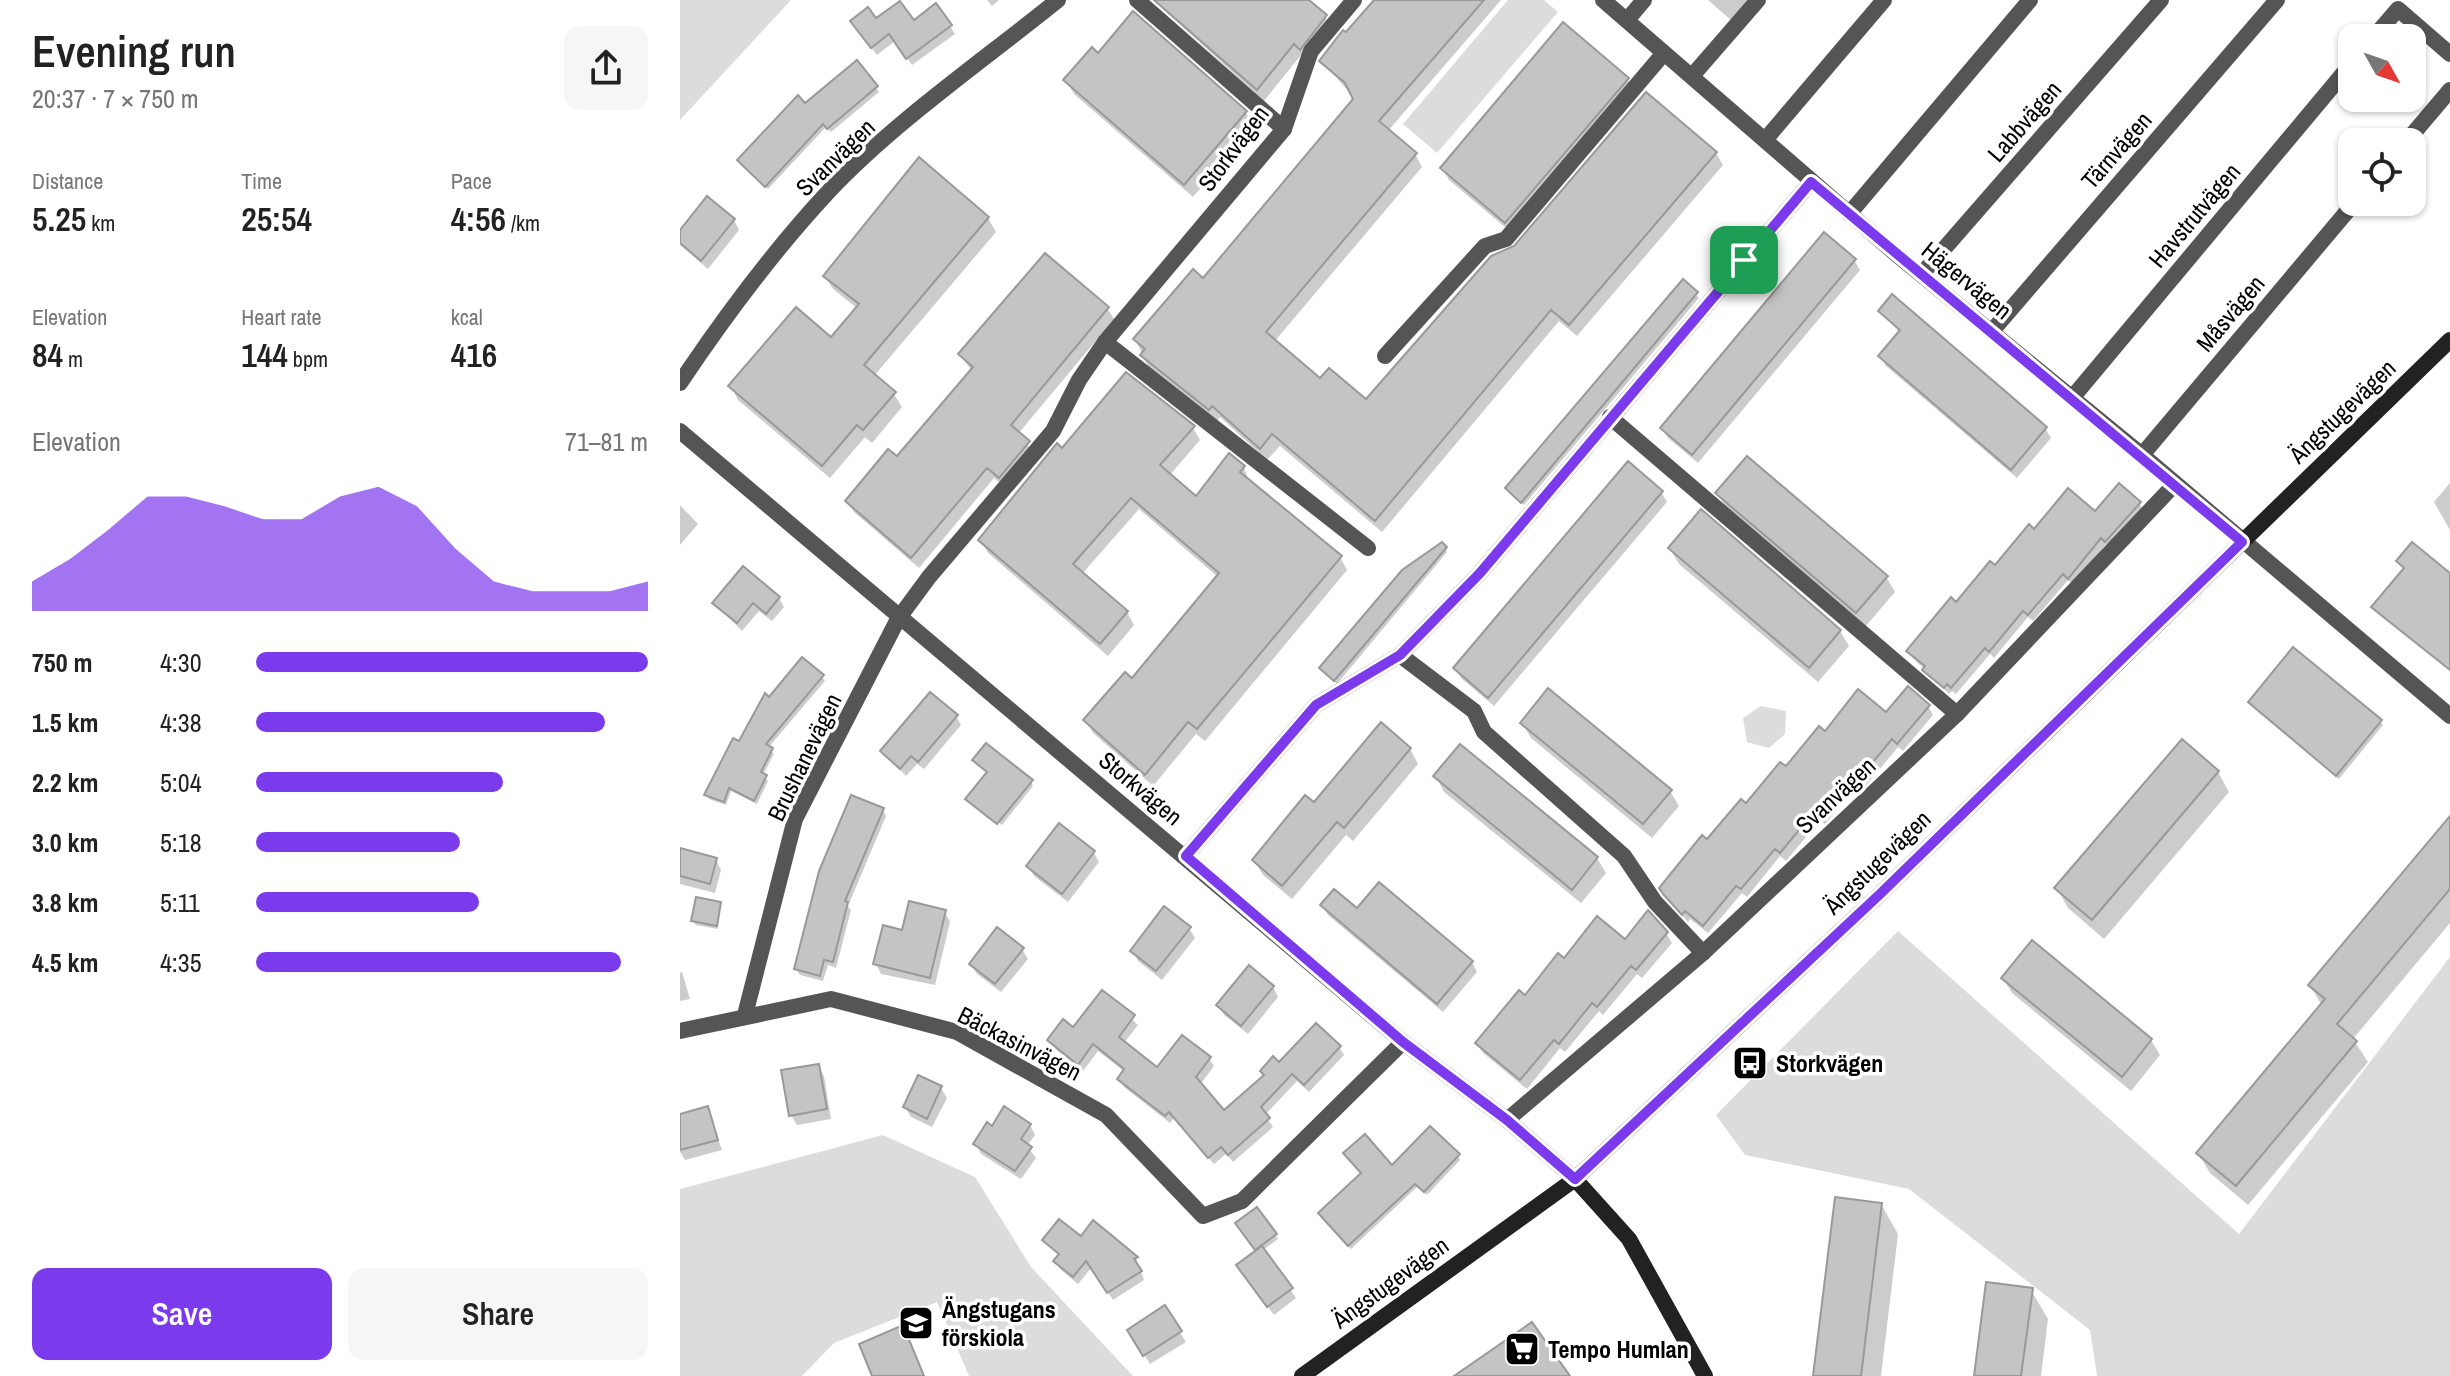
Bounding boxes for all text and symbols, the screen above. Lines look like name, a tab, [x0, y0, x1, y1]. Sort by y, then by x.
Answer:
text: Evening run	[32, 21, 236, 81]
north arrow	[2338, 24, 2426, 112]
map controls	[2338, 24, 2426, 216]
button: share	[564, 26, 648, 110]
street label: Labbvägen	[1980, 74, 2068, 168]
text: 20:37 · 7 × 750 m	[32, 81, 199, 116]
street label: Storkvägen	[1190, 99, 1276, 197]
street label: Tärnvägen	[2074, 105, 2158, 195]
street label: Svanvägen	[788, 111, 882, 203]
button: locate	[2338, 128, 2426, 216]
street label: Havstrutvägen	[2141, 156, 2247, 274]
text: Distance	[32, 166, 103, 196]
text: Time	[241, 166, 282, 196]
text: Pace	[451, 166, 492, 196]
text: 5.25	[32, 196, 86, 242]
text: 25:54	[241, 196, 312, 242]
text: 4:56	[451, 196, 506, 242]
text: km	[86, 208, 115, 238]
text: /km	[506, 208, 540, 238]
pin	[1710, 226, 1778, 294]
street label: Hägervägen	[1915, 234, 2019, 326]
icon: arrive	[1722, 238, 1766, 282]
street label: Måsvägen	[2189, 268, 2271, 358]
text: Elevation	[32, 302, 107, 332]
text: Heart rate	[241, 302, 322, 332]
text: kcal	[451, 302, 483, 332]
text: 84	[32, 332, 63, 378]
text: 144	[241, 332, 288, 378]
text: 416	[451, 332, 497, 378]
text: m	[63, 344, 83, 374]
text: bpm	[288, 344, 328, 374]
street label: Ängstugevägen	[2281, 352, 2402, 471]
text: Elevation	[32, 424, 121, 459]
text: 71–81 m	[565, 424, 648, 459]
text: 750 m	[32, 645, 92, 680]
text: 4:30	[160, 645, 202, 680]
street label: Brushanevägen	[759, 688, 849, 826]
text: 1.5 km	[32, 705, 98, 740]
text: 4:38	[160, 705, 202, 740]
street label: Storkvägen	[1093, 744, 1189, 832]
street label: Svanvägen	[1788, 750, 1882, 840]
text: 2.2 km	[32, 765, 98, 800]
text: 5:04	[160, 765, 202, 800]
street label: Ängstugevägen	[1816, 803, 1937, 922]
text: 3.0 km	[32, 825, 98, 860]
text: 5:18	[160, 825, 202, 860]
text: 3.8 km	[32, 885, 98, 920]
text: 5:11	[160, 885, 200, 920]
text: 4.5 km	[32, 945, 98, 980]
text: 4:35	[160, 945, 202, 980]
street label: Bäckasinvägen	[953, 998, 1087, 1088]
bus stop icon: Storkvägen	[1731, 1044, 1769, 1082]
place label: Storkvägen	[1776, 1047, 1883, 1079]
street label: Ängstugevägen	[1324, 1229, 1455, 1336]
button: Save	[32, 1268, 332, 1360]
button: Share	[348, 1268, 648, 1360]
place label: Ängstugans förskiola	[942, 1293, 1056, 1353]
school or university icon: Ängstugans förskiola	[897, 1304, 935, 1342]
supermarket icon: Tempo Humlan	[1503, 1330, 1541, 1368]
place label: Tempo Humlan	[1548, 1333, 1689, 1365]

